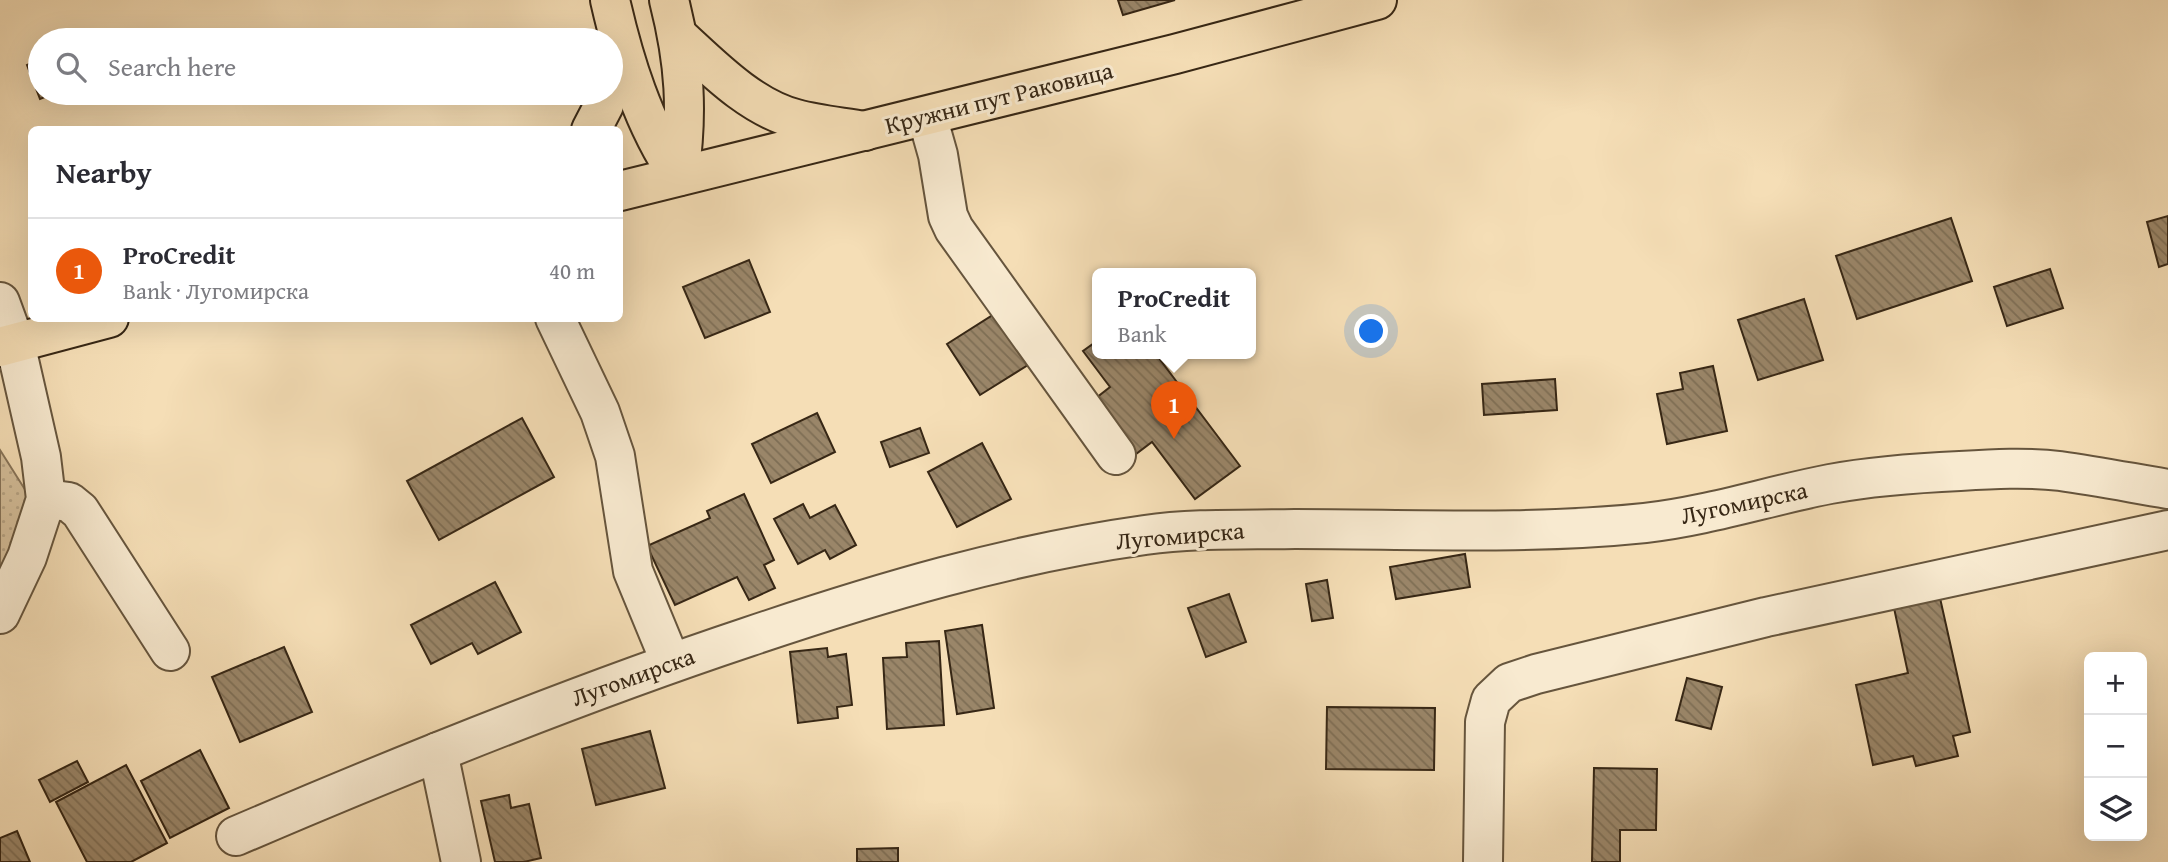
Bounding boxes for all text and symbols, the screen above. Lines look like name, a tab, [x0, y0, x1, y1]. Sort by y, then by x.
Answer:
search box	[28, 28, 623, 105]
text: Search here	[108, 47, 236, 86]
icon: search	[52, 48, 90, 86]
street label: Кружни пут Раковица	[881, 52, 1117, 143]
text: Nearby	[56, 150, 152, 194]
text: ProCredit	[123, 235, 235, 274]
text: 1	[73, 254, 85, 287]
text: 40 m	[549, 254, 595, 287]
popup	[1092, 268, 1256, 359]
text: Bank · Лугомирска	[123, 274, 309, 307]
text: ProCredit	[1118, 278, 1230, 317]
your location	[1354, 314, 1388, 348]
text: Bank	[1118, 317, 1166, 350]
pin: 1	[1151, 381, 1197, 439]
street label: Лугомирска	[1677, 472, 1811, 533]
street label: Лугомирска	[1114, 512, 1246, 559]
street label: Лугомирска	[566, 638, 700, 715]
map controls	[2084, 652, 2147, 841]
button: +	[2084, 652, 2147, 715]
button: −	[2084, 715, 2147, 778]
button: layers	[2084, 778, 2147, 841]

